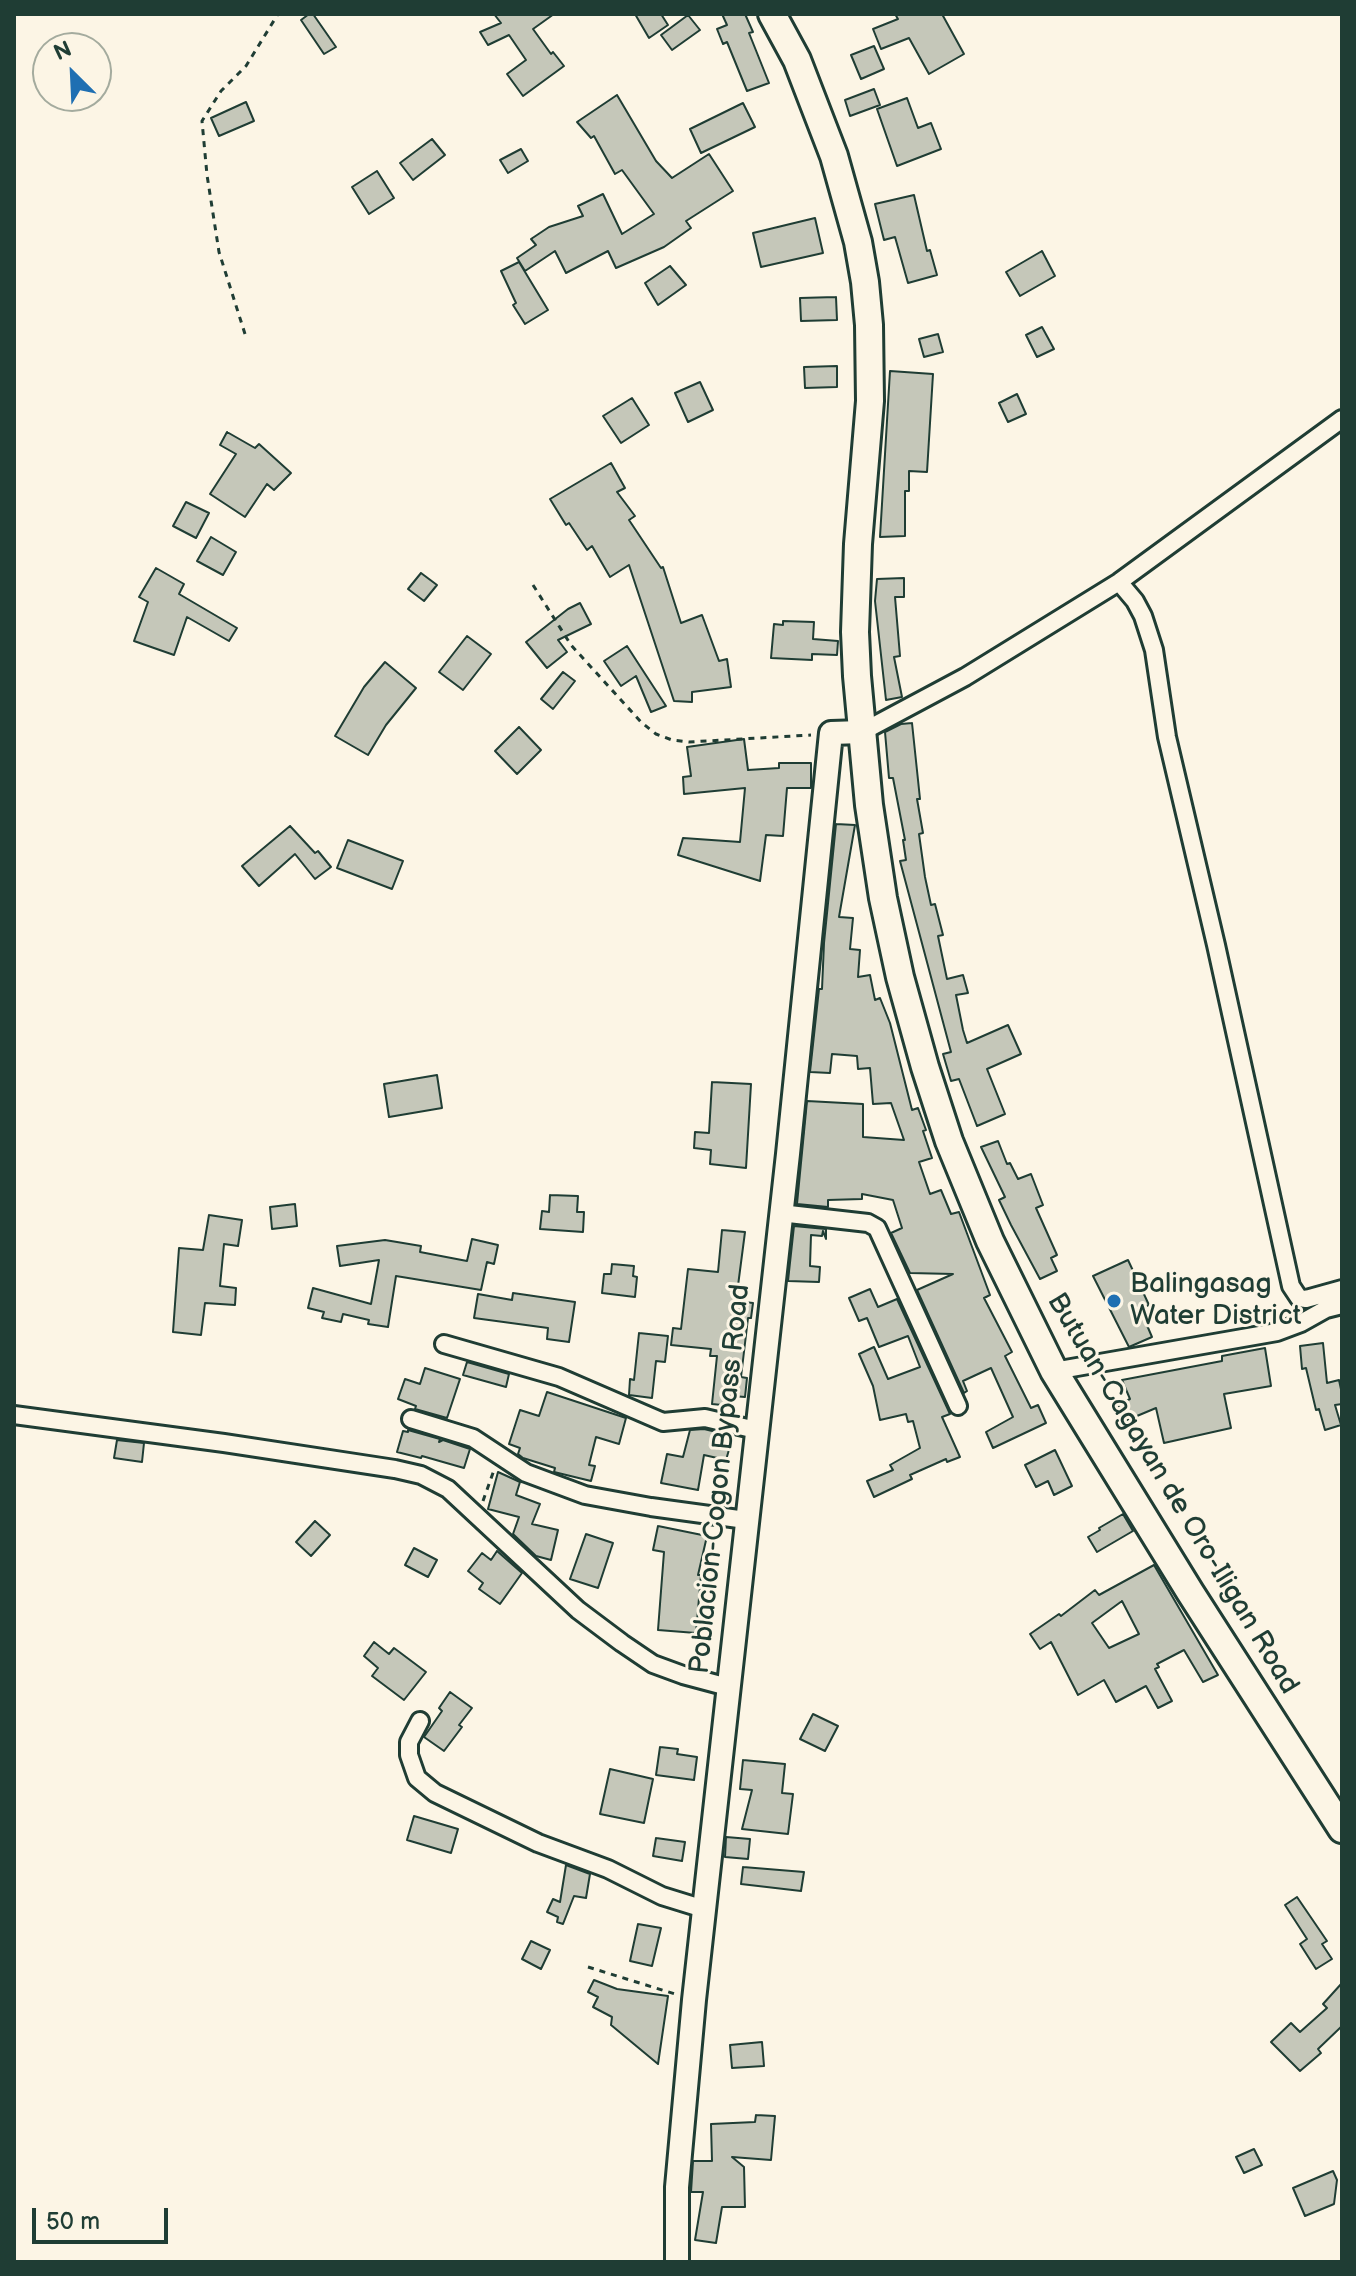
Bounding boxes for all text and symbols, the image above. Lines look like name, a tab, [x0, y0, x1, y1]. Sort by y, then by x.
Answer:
north arrow	[32, 32, 112, 112]
text: N	[50, 36, 76, 67]
place label: Balingasag Water District	[1130, 1268, 1301, 1334]
street label: Poblacion-Cogon Bypass Road	[684, 1282, 758, 1676]
street label: Butuan-Cagayan de Oro-Iligan Road	[1039, 1288, 1305, 1700]
marker: Balingasag Water District	[1105, 1292, 1123, 1310]
scale bar	[36, 2192, 172, 2242]
text: 50 m	[46, 2207, 100, 2236]

